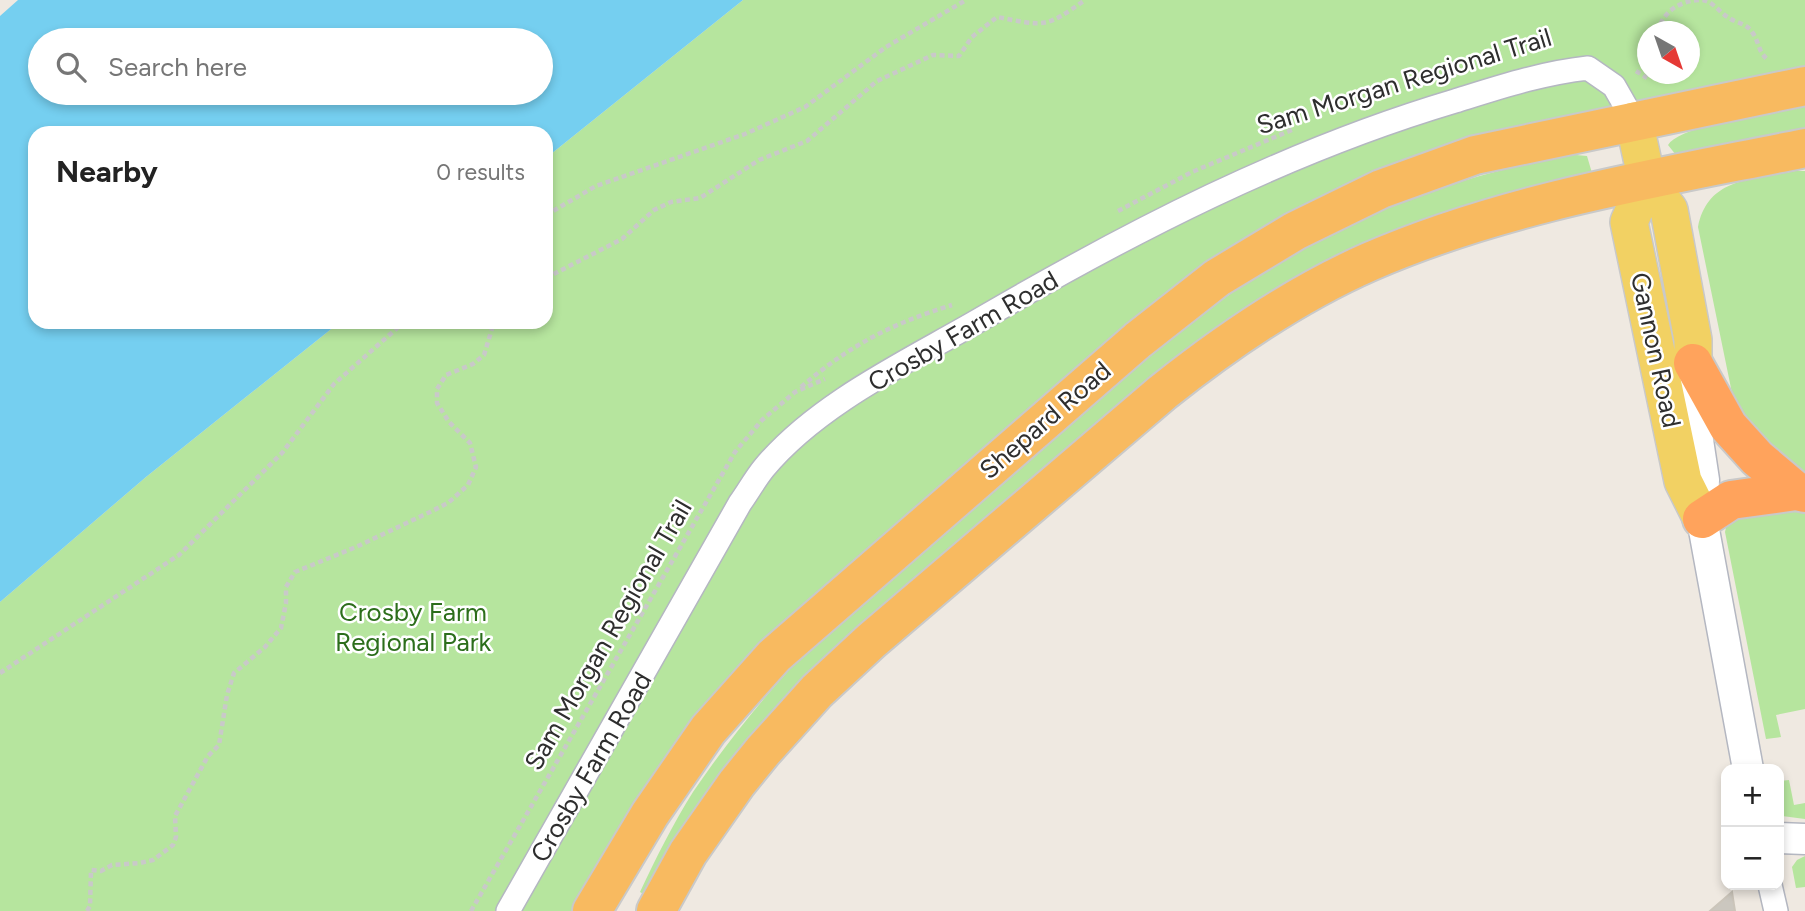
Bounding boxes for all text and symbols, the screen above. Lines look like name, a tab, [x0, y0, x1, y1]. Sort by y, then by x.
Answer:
street label: Sam Morgan Regional Trail	[1253, 21, 1555, 141]
north arrow	[1637, 21, 1700, 84]
search box	[28, 28, 553, 105]
icon: search	[52, 48, 90, 86]
text: Search here	[108, 51, 247, 83]
text: Nearby	[56, 153, 158, 190]
text: 0 results	[436, 158, 525, 186]
street label: Crosby Farm Road	[862, 264, 1064, 398]
street label: Gannon Road	[1624, 269, 1688, 431]
street label: Shepard Road	[973, 354, 1117, 486]
street label: Sam Morgan Regional Trail	[517, 494, 699, 776]
park label: Crosby Farm Regional Park	[335, 596, 491, 658]
street label: Crosby Farm Road	[524, 666, 658, 868]
map controls	[1721, 764, 1784, 890]
button: +	[1721, 764, 1784, 827]
button: −	[1721, 827, 1784, 890]

